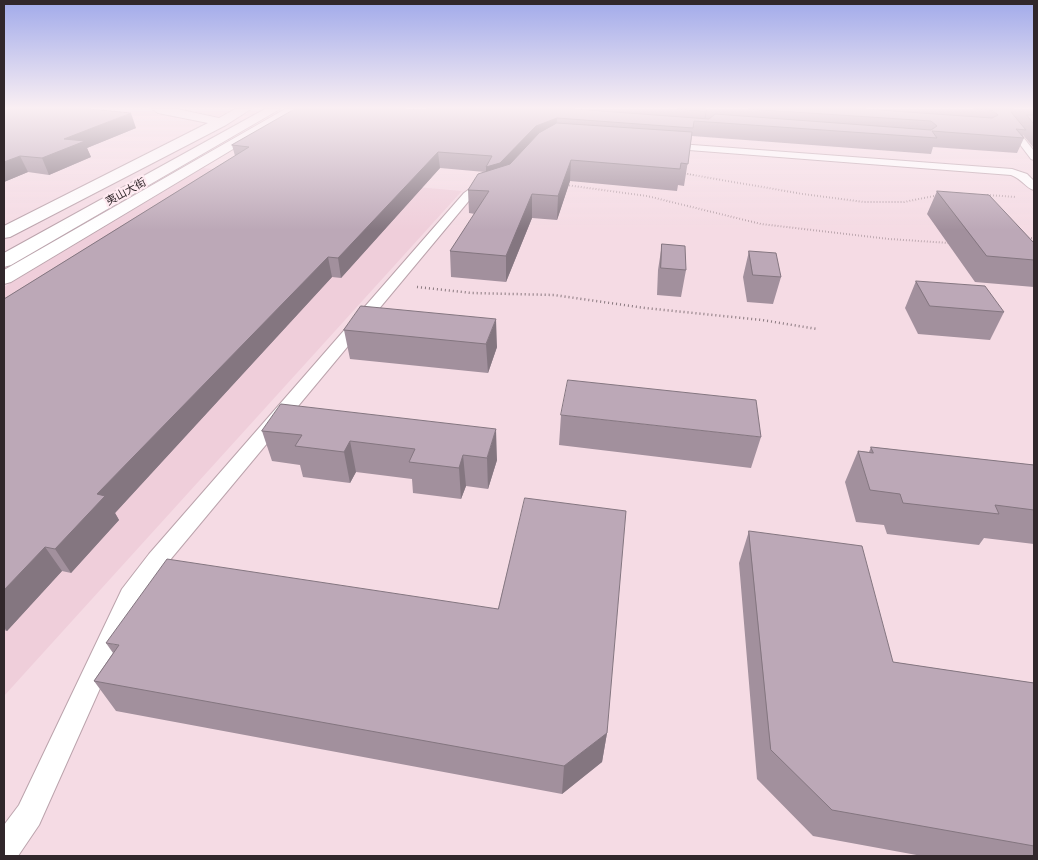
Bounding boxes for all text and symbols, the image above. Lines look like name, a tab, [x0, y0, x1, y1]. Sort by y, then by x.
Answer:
street label: 夷山大街	[104, 176, 148, 208]

